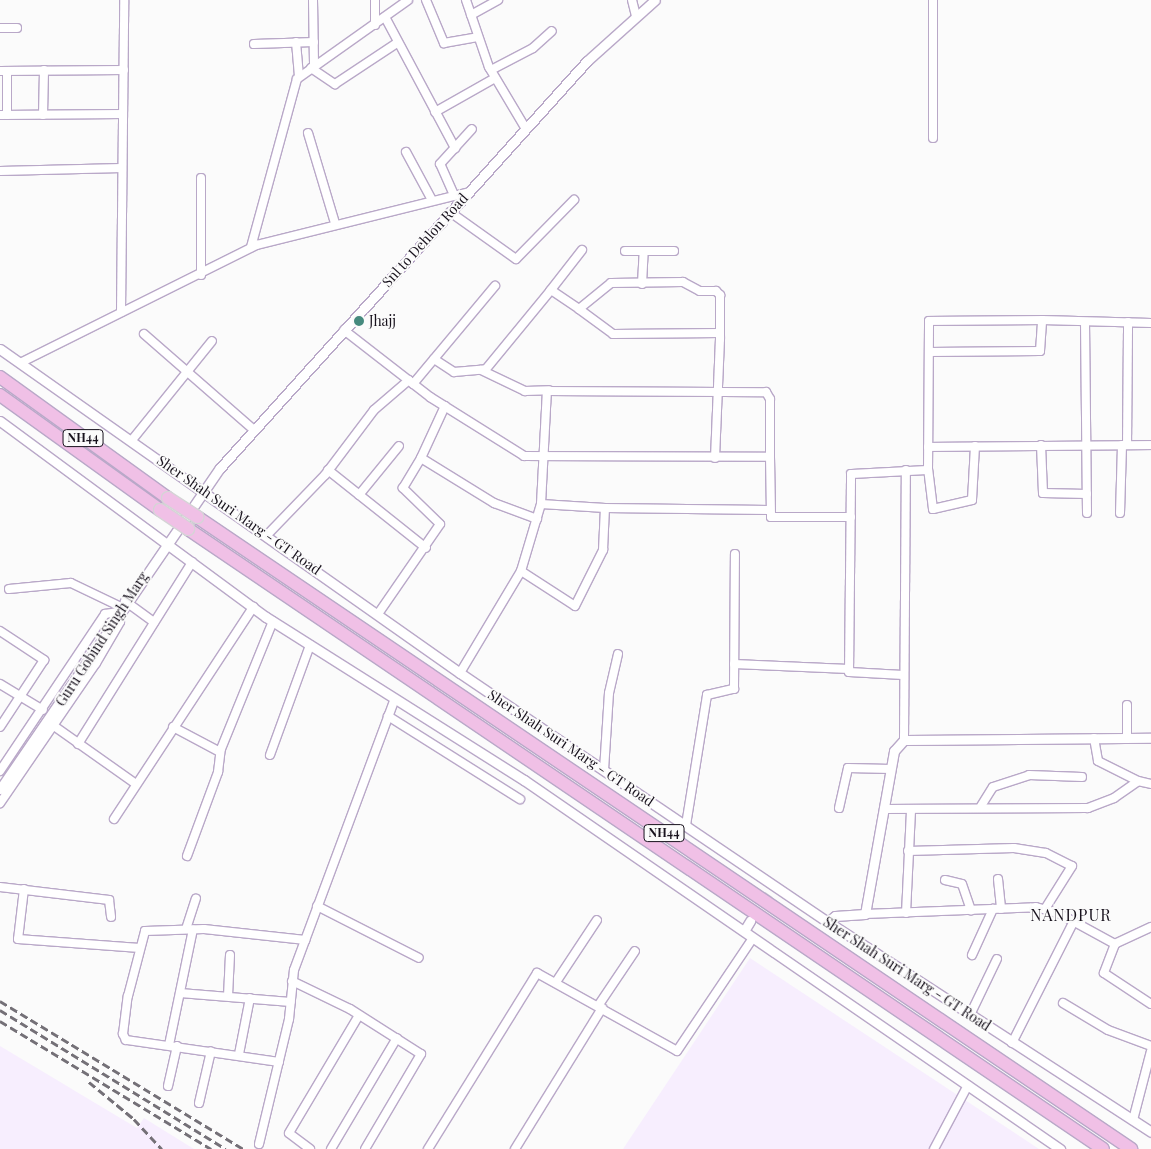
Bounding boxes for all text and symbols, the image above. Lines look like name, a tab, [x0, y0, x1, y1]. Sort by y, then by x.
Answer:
street label: Snl to Dehlon Road	[379, 190, 471, 290]
place label: Jhajj	[369, 313, 396, 329]
marker: Jhajj	[353, 315, 365, 327]
road number: NH44	[62, 428, 104, 448]
street label: Sher Shah Suri Marg - GT Road	[153, 452, 325, 578]
street label: Guru Gobind Singh Marg	[52, 569, 152, 709]
street label: Sher Shah Suri Marg - GT Road	[485, 686, 657, 810]
road number: NH44	[643, 824, 685, 842]
district label: NANDPUR	[1029, 905, 1113, 925]
street label: Sher Shah Suri Marg - GT Road	[820, 913, 994, 1035]

